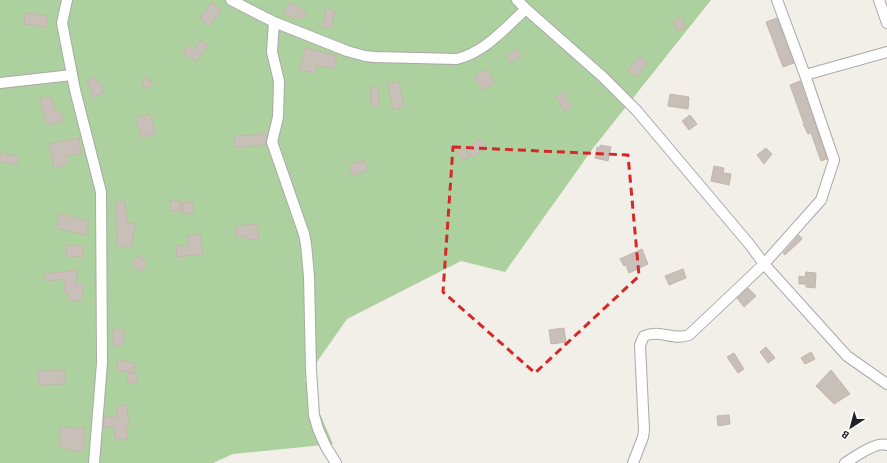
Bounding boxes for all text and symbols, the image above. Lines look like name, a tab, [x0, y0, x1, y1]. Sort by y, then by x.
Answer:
north arrow	[831, 407, 871, 447]
text: B	[839, 428, 851, 441]

